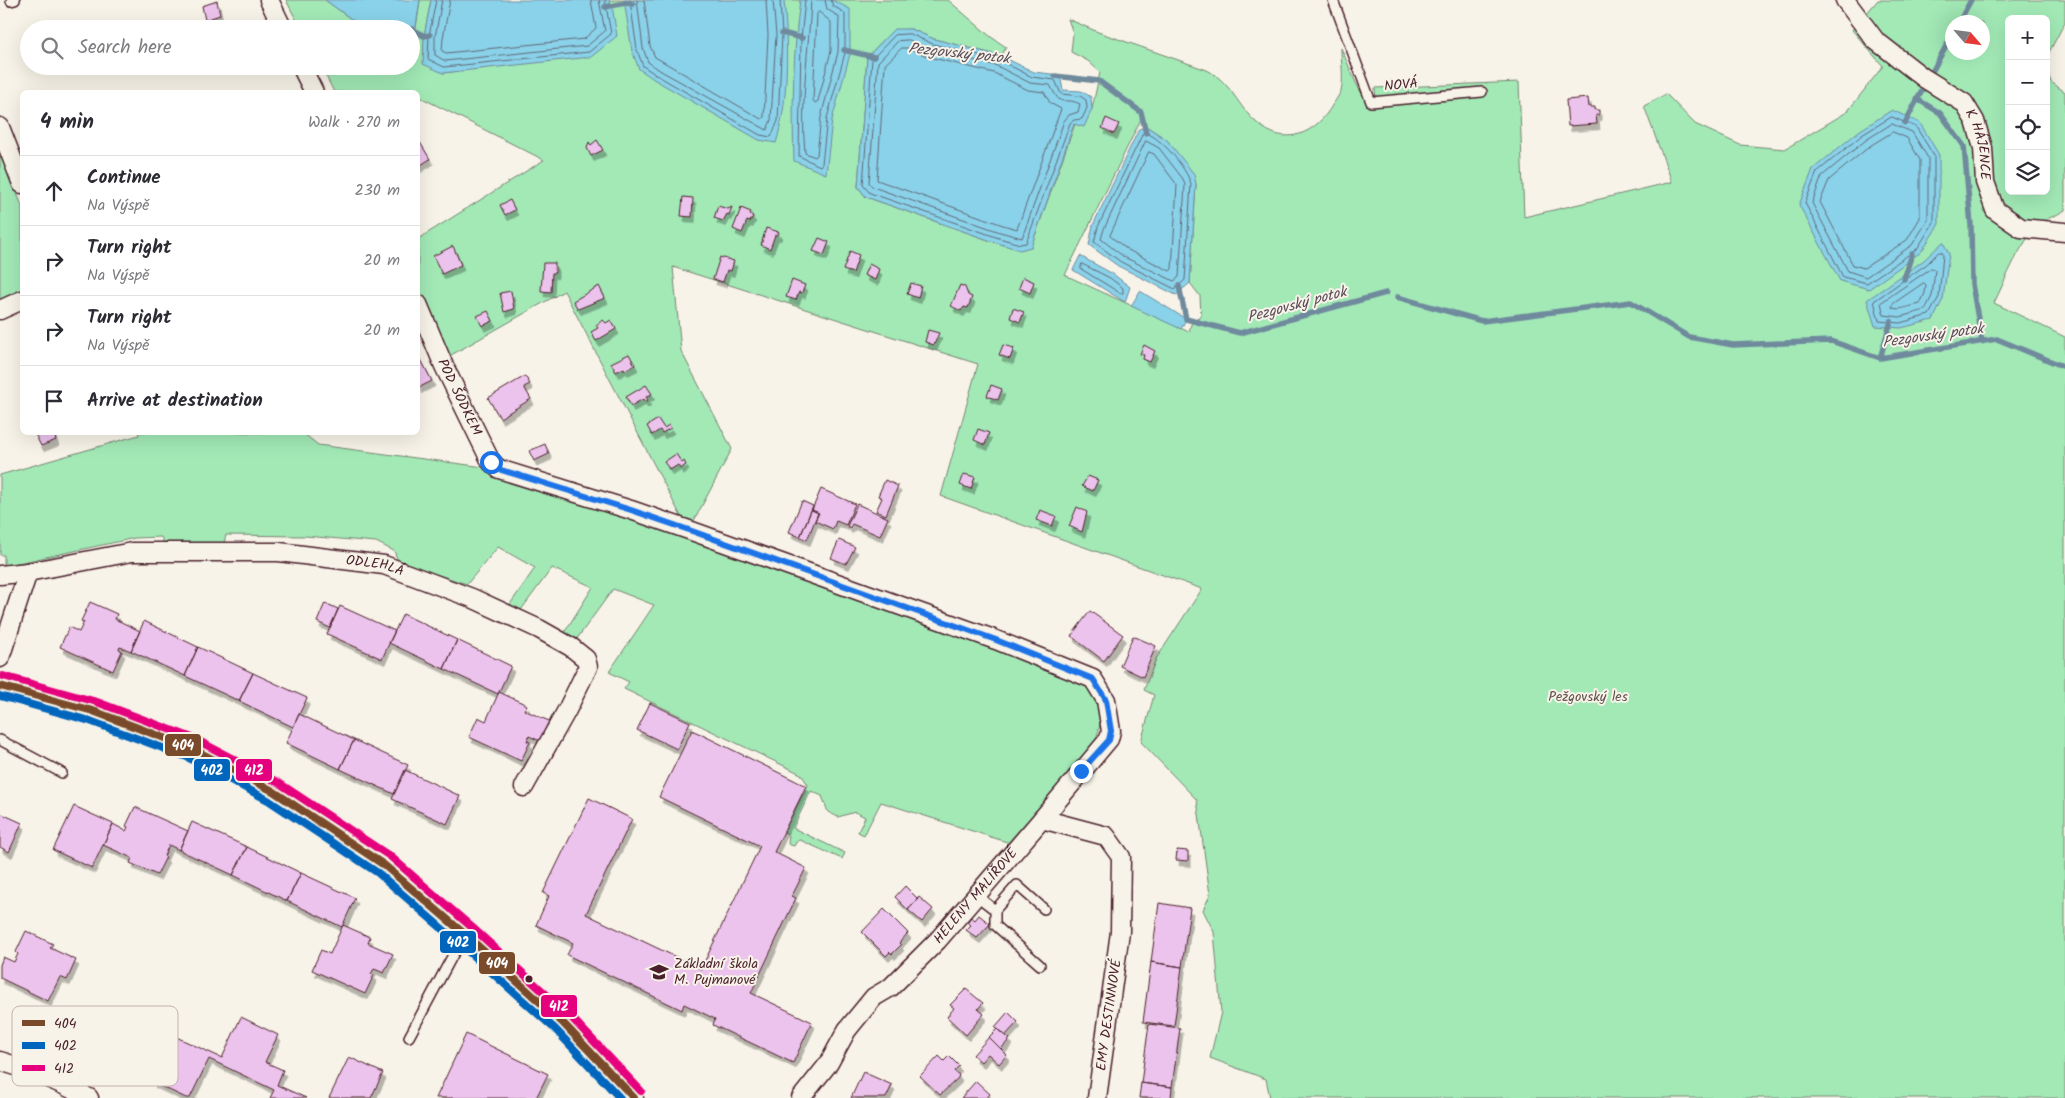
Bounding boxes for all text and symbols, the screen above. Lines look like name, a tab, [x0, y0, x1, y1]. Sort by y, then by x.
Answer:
north arrow	[1945, 15, 1990, 60]
map controls	[2005, 15, 2050, 195]
button: +	[2005, 15, 2050, 60]
search box	[20, 20, 420, 75]
text: Search here	[78, 33, 172, 63]
icon: search	[38, 34, 66, 62]
water label: Pezgovský potok	[907, 37, 1013, 71]
button: −	[2005, 60, 2050, 105]
street label: NOVÁ	[1383, 73, 1419, 97]
street label: K HÁJENCE	[1959, 105, 1996, 181]
button: locate	[2005, 105, 2050, 150]
text: 4 min	[40, 106, 94, 139]
text: Walk · 270 m	[308, 110, 400, 135]
button: layers	[2005, 150, 2050, 195]
text: Continue	[87, 163, 160, 193]
icon: ahead	[40, 177, 68, 205]
text: 230 m	[354, 178, 400, 203]
text: Na Výspě	[87, 193, 149, 218]
text: Turn right	[87, 233, 172, 263]
icon: right	[40, 247, 68, 275]
text: 20 m	[364, 248, 400, 273]
text: Na Výspě	[87, 263, 149, 288]
water label: Pezgovský potok	[1245, 280, 1351, 330]
text: Turn right	[87, 303, 172, 333]
icon: right	[40, 317, 68, 345]
water label: Pezgovský potok	[1881, 317, 1987, 355]
text: 20 m	[364, 318, 400, 343]
text: Na Výspě	[87, 333, 149, 358]
street label: POD ŠODKEM	[431, 355, 488, 440]
text: Arrive at destination	[87, 386, 263, 416]
icon: arrive	[40, 387, 68, 415]
route start	[480, 451, 503, 474]
street label: ODLEHLÁ	[345, 549, 407, 583]
park label: Pežgovský les	[1548, 686, 1628, 708]
line badge: 404	[164, 733, 202, 757]
text: 404	[172, 735, 195, 757]
line badge: 402	[193, 758, 231, 782]
line badge: 412	[235, 758, 273, 782]
text: 402	[201, 760, 223, 782]
text: 412	[244, 760, 264, 782]
route end	[1070, 760, 1093, 783]
street label: HELENY MALÍŘOVÉ	[928, 843, 1024, 949]
line badge: 402	[439, 930, 477, 954]
text: 402	[447, 932, 469, 954]
line badge: 404	[478, 951, 516, 975]
text: 404	[486, 953, 509, 975]
place label: Základní škola M. Pujmanové	[674, 953, 758, 991]
street label: EMY DESTINNOVÉ	[1090, 957, 1128, 1072]
school or university icon: Základní škola M. Pujmanové	[648, 961, 670, 983]
unlabelled marker	[524, 974, 534, 984]
line badge: 412	[540, 994, 578, 1018]
text: 412	[549, 996, 569, 1018]
legend	[12, 1006, 178, 1086]
text: 404	[54, 1013, 77, 1035]
text: 402	[54, 1035, 77, 1057]
text: 412	[54, 1058, 74, 1080]

